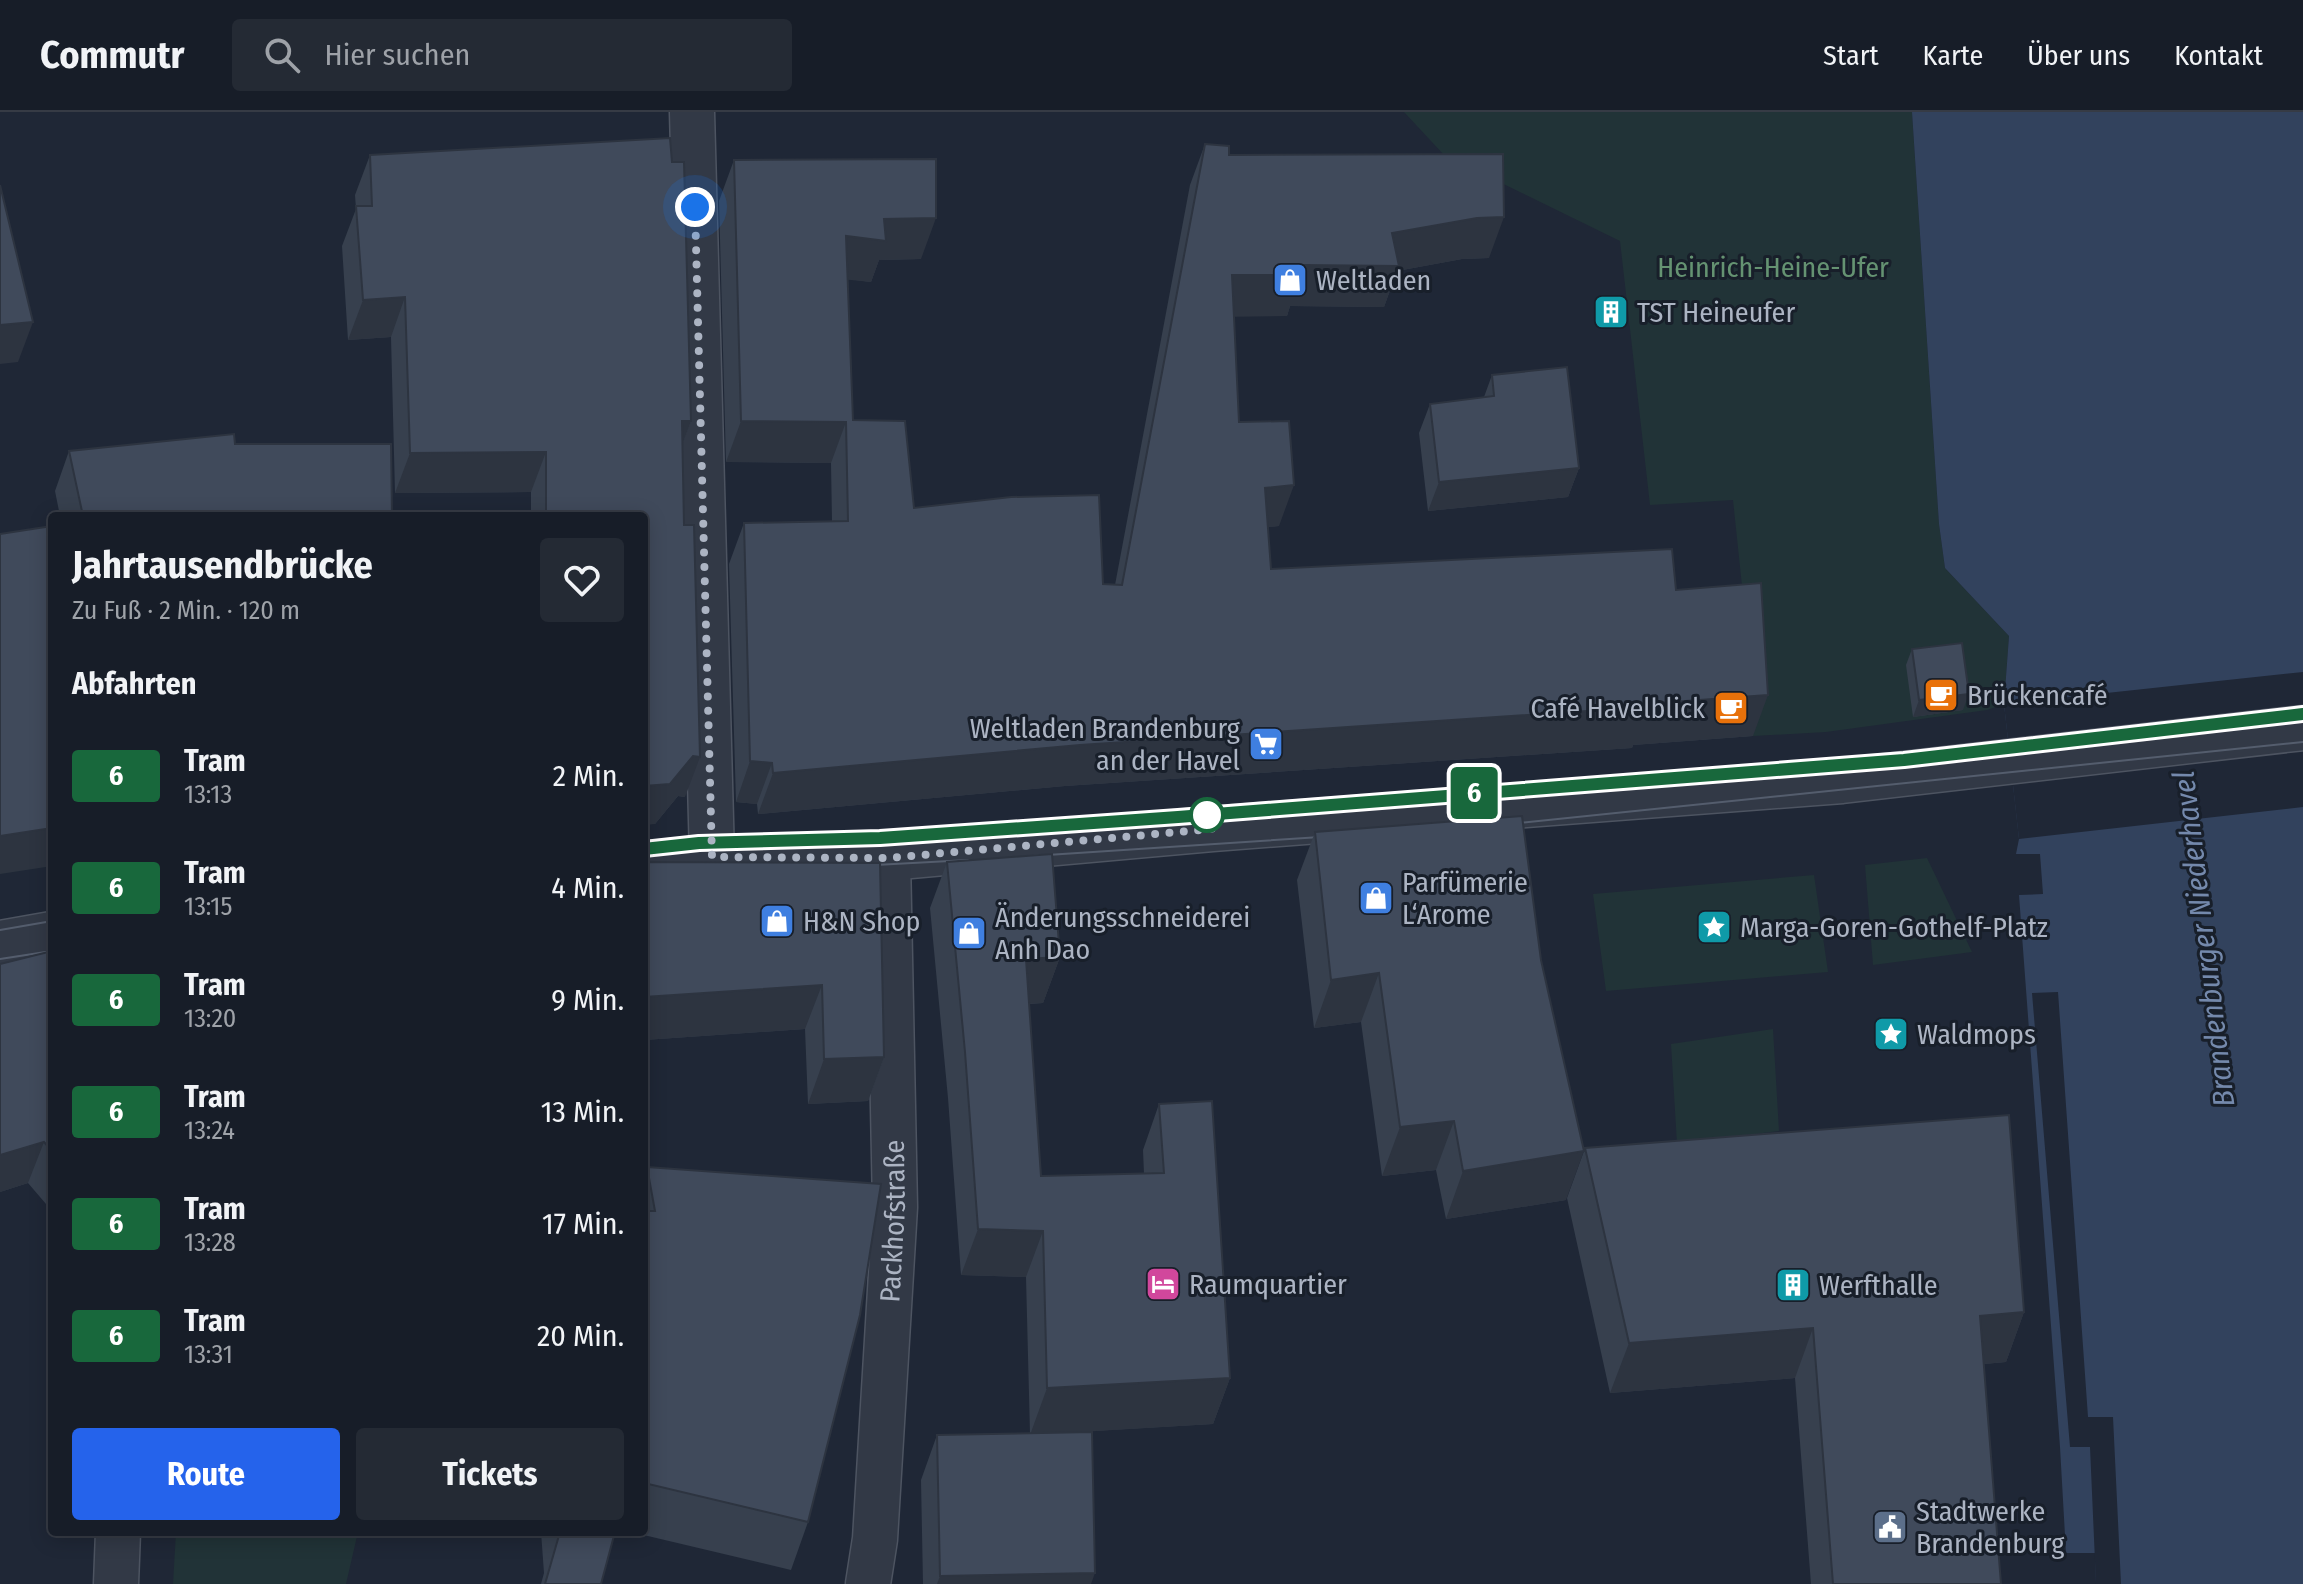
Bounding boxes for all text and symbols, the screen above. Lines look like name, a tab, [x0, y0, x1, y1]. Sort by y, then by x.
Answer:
search box	[232, 19, 792, 91]
text: Commutr	[40, 32, 184, 78]
icon: search	[260, 33, 304, 77]
text: Hier suchen	[324, 37, 470, 73]
text: Start	[1823, 39, 1879, 72]
text: Karte	[1923, 39, 1983, 72]
text: Über uns	[2027, 39, 2130, 72]
text: Kontakt	[2174, 39, 2263, 72]
your location	[675, 187, 715, 227]
park label: Heinrich-Heine-Ufer	[1657, 251, 1889, 284]
shop icon: Weltladen	[1271, 261, 1309, 299]
place label: Weltladen	[1316, 264, 1431, 297]
building icon: TST Heineufer	[1592, 293, 1630, 331]
place label: TST Heineufer	[1637, 296, 1795, 329]
button: heart	[540, 538, 624, 622]
text: Jahrtausendbrücke	[72, 542, 373, 588]
text: Zu Fuß · 2 Min. · 120 m	[72, 595, 300, 626]
text: Abfahrten	[72, 666, 196, 702]
cafe icon: Brückencafé	[1922, 676, 1960, 714]
place label: Brückencafé	[1967, 679, 2108, 712]
cafe icon: Café Havelblick	[1712, 689, 1750, 727]
place label: Café Havelblick	[1530, 692, 1706, 725]
place label: Weltladen Brandenburg an der Havel	[970, 712, 1241, 777]
supermarket icon: Weltladen Brandenburg an der Havel	[1247, 725, 1285, 763]
text: Tram	[184, 743, 246, 779]
text: 2 Min.	[553, 758, 624, 794]
text: 6	[109, 759, 123, 792]
line badge: 6	[1448, 767, 1500, 819]
water label: Brandenburger Niederhavel	[2166, 769, 2242, 1109]
text: 6	[1467, 776, 1481, 809]
text: 13:13	[184, 779, 232, 810]
unlabelled marker	[1190, 798, 1224, 832]
text: Tram	[184, 855, 246, 891]
place label: Parfümerie L‘Arome	[1402, 866, 1528, 931]
text: 4 Min.	[551, 870, 624, 906]
text: 6	[109, 871, 123, 904]
shop icon: Parfümerie L‘Arome	[1357, 879, 1395, 917]
text: 13:15	[184, 891, 232, 922]
place label: Änderungsschneiderei Anh Dao	[995, 901, 1250, 966]
shop icon: H&N Shop	[758, 902, 796, 940]
place label: H&N Shop	[803, 905, 920, 938]
place icon: Marga-Goren-Gothelf-Platz	[1695, 908, 1733, 946]
place label: Marga-Goren-Gothelf-Platz	[1740, 911, 2048, 944]
shop icon: Änderungsschneiderei Anh Dao	[950, 914, 988, 952]
text: Tram	[184, 967, 246, 1003]
text: 9 Min.	[551, 982, 624, 1018]
text: 6	[109, 983, 123, 1016]
text: 13:20	[184, 1003, 236, 1034]
place icon: Waldmops	[1872, 1015, 1910, 1053]
place label: Waldmops	[1917, 1018, 2036, 1051]
text: Tram	[184, 1079, 246, 1115]
text: 13 Min.	[541, 1094, 624, 1130]
text: 6	[109, 1095, 123, 1128]
text: 13:24	[184, 1115, 235, 1146]
street label: Packhofstraße	[873, 1140, 912, 1303]
text: Tram	[184, 1191, 246, 1227]
text: 17 Min.	[542, 1206, 624, 1242]
text: 6	[109, 1207, 123, 1240]
text: 13:28	[184, 1227, 236, 1258]
hotel icon: Raumquartier	[1144, 1265, 1182, 1303]
building icon: Werfthalle	[1774, 1266, 1812, 1304]
place label: Raumquartier	[1189, 1268, 1347, 1301]
place label: Werfthalle	[1819, 1269, 1938, 1302]
text: Tram	[184, 1303, 246, 1339]
text: 20 Min.	[537, 1318, 624, 1354]
text: 6	[109, 1319, 123, 1352]
text: 13:31	[184, 1339, 233, 1370]
button: Route	[72, 1428, 340, 1520]
button: Tickets	[356, 1428, 624, 1520]
place label: Stadtwerke Brandenburg	[1916, 1495, 2065, 1560]
public building icon: Stadtwerke Brandenburg	[1871, 1508, 1909, 1546]

